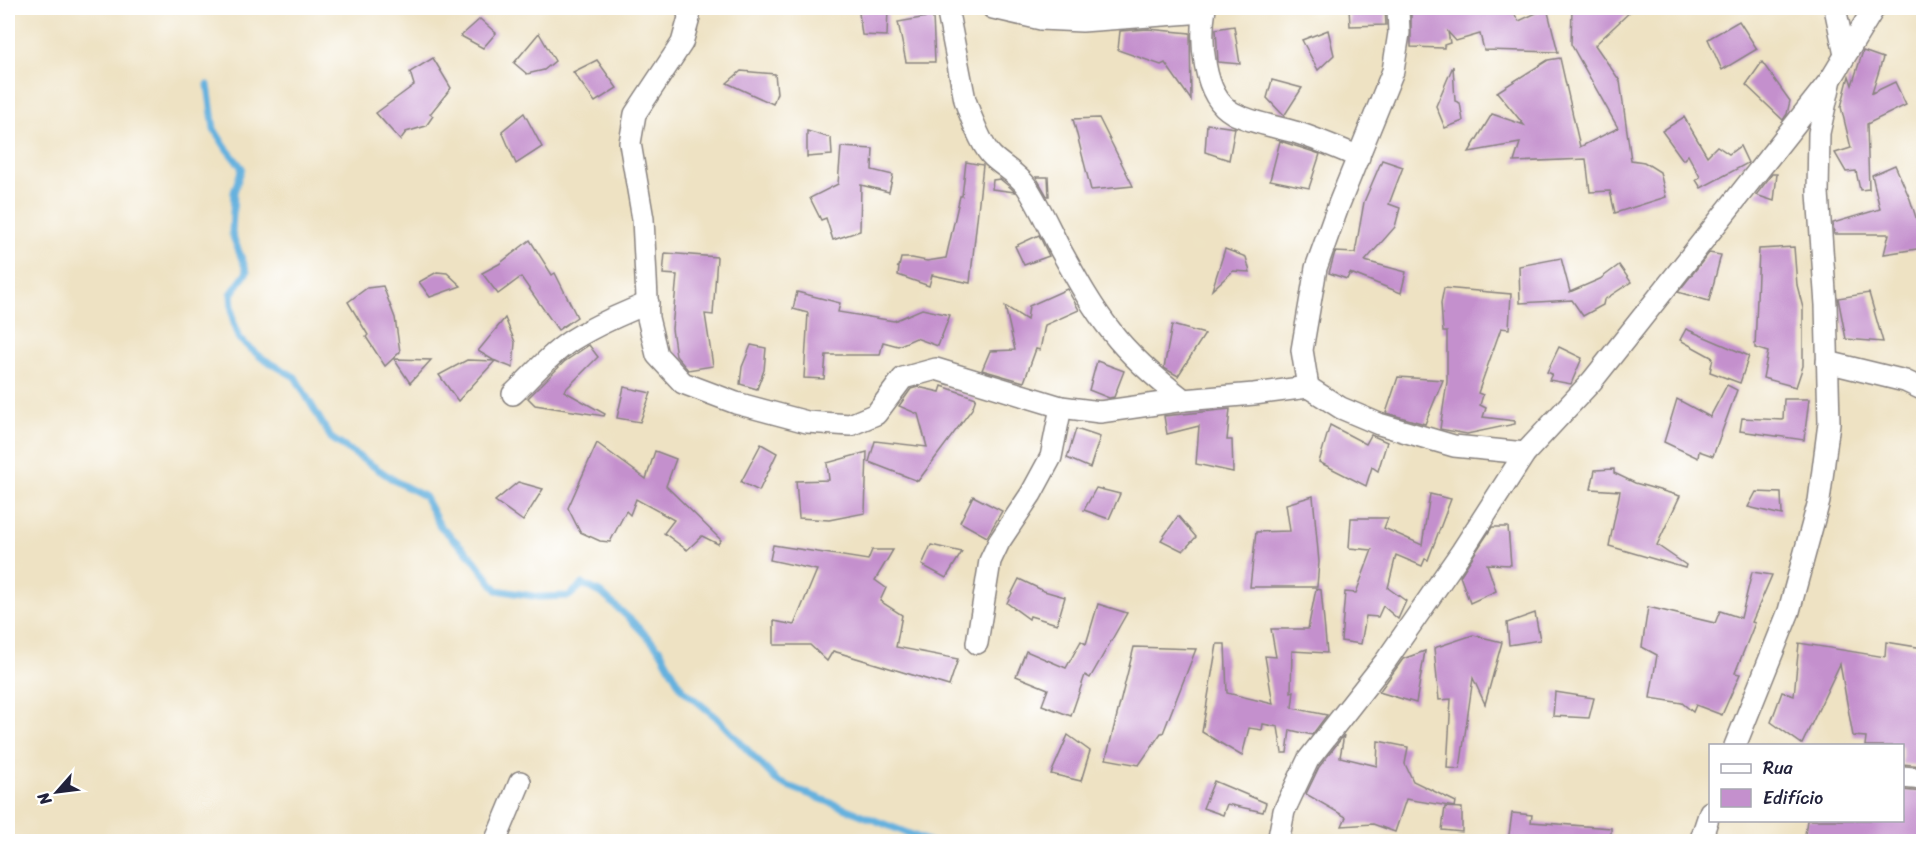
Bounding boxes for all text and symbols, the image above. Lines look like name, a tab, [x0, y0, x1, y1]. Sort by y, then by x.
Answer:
legend	[1709, 744, 1904, 822]
text: Rua	[1763, 752, 1794, 784]
north arrow	[27, 762, 87, 822]
text: Edifício	[1763, 782, 1823, 814]
text: N	[28, 786, 60, 811]

